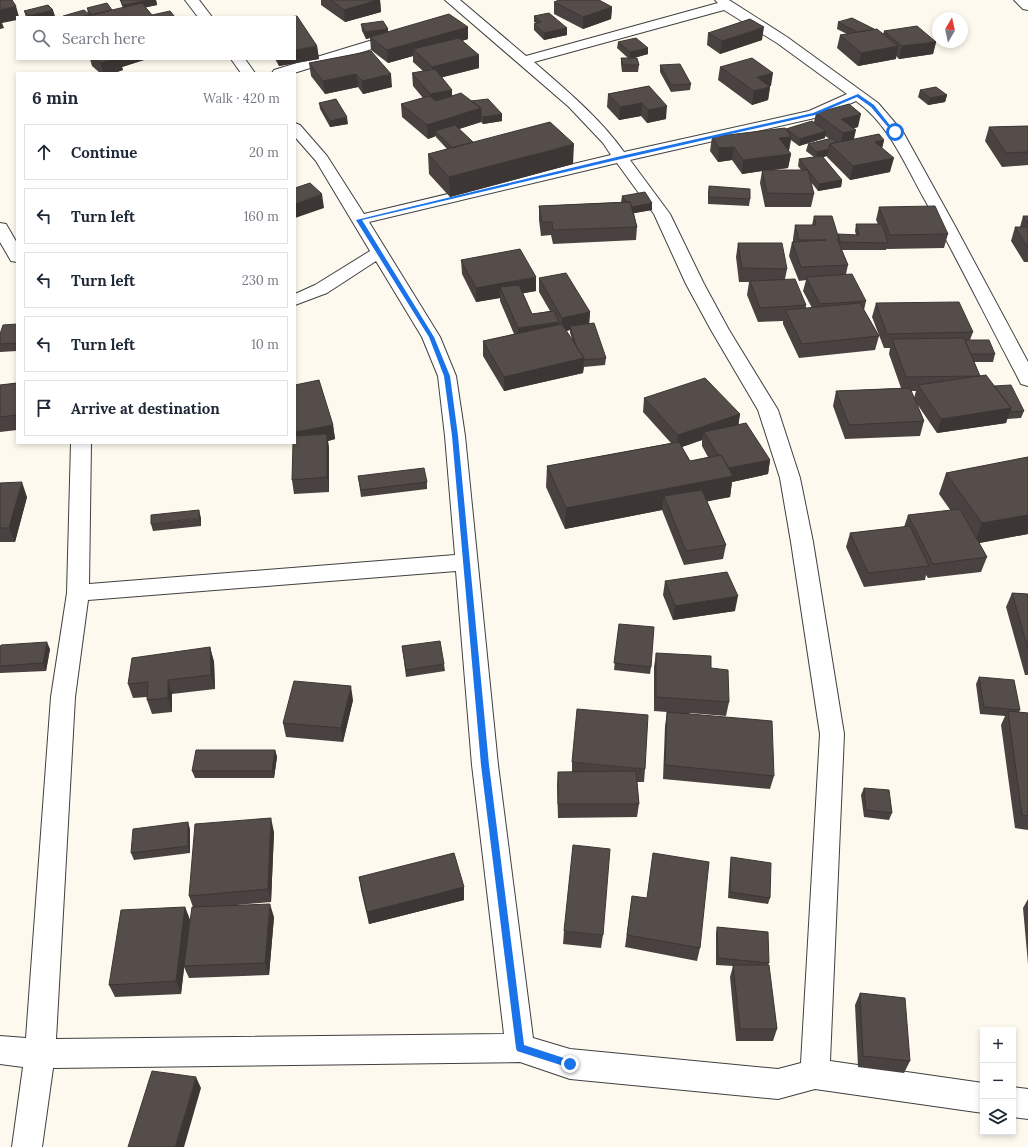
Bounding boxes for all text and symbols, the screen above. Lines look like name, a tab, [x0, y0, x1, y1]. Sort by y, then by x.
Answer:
north arrow	[932, 12, 968, 48]
search box	[16, 16, 296, 60]
icon: search	[30, 27, 52, 49]
text: Search here	[62, 29, 145, 48]
text: 6 min	[32, 87, 78, 109]
text: Walk · 420 m	[203, 90, 280, 107]
route start	[886, 123, 904, 141]
icon: ahead	[33, 141, 55, 163]
text: Continue	[71, 143, 137, 162]
text: 20 m	[249, 144, 279, 161]
icon: left	[33, 205, 55, 227]
text: Turn left	[71, 207, 135, 226]
text: 160 m	[244, 208, 279, 225]
icon: left	[33, 269, 55, 291]
text: Turn left	[71, 271, 135, 290]
text: 230 m	[242, 272, 279, 289]
icon: left	[33, 333, 55, 355]
text: Turn left	[71, 335, 135, 354]
text: 10 m	[251, 336, 279, 353]
icon: arrive	[33, 397, 55, 419]
text: Arrive at destination	[71, 399, 220, 418]
map controls	[980, 1027, 1016, 1135]
button: +	[980, 1027, 1016, 1063]
route end	[561, 1055, 579, 1073]
button: −	[980, 1063, 1016, 1099]
button: layers	[980, 1099, 1016, 1135]

